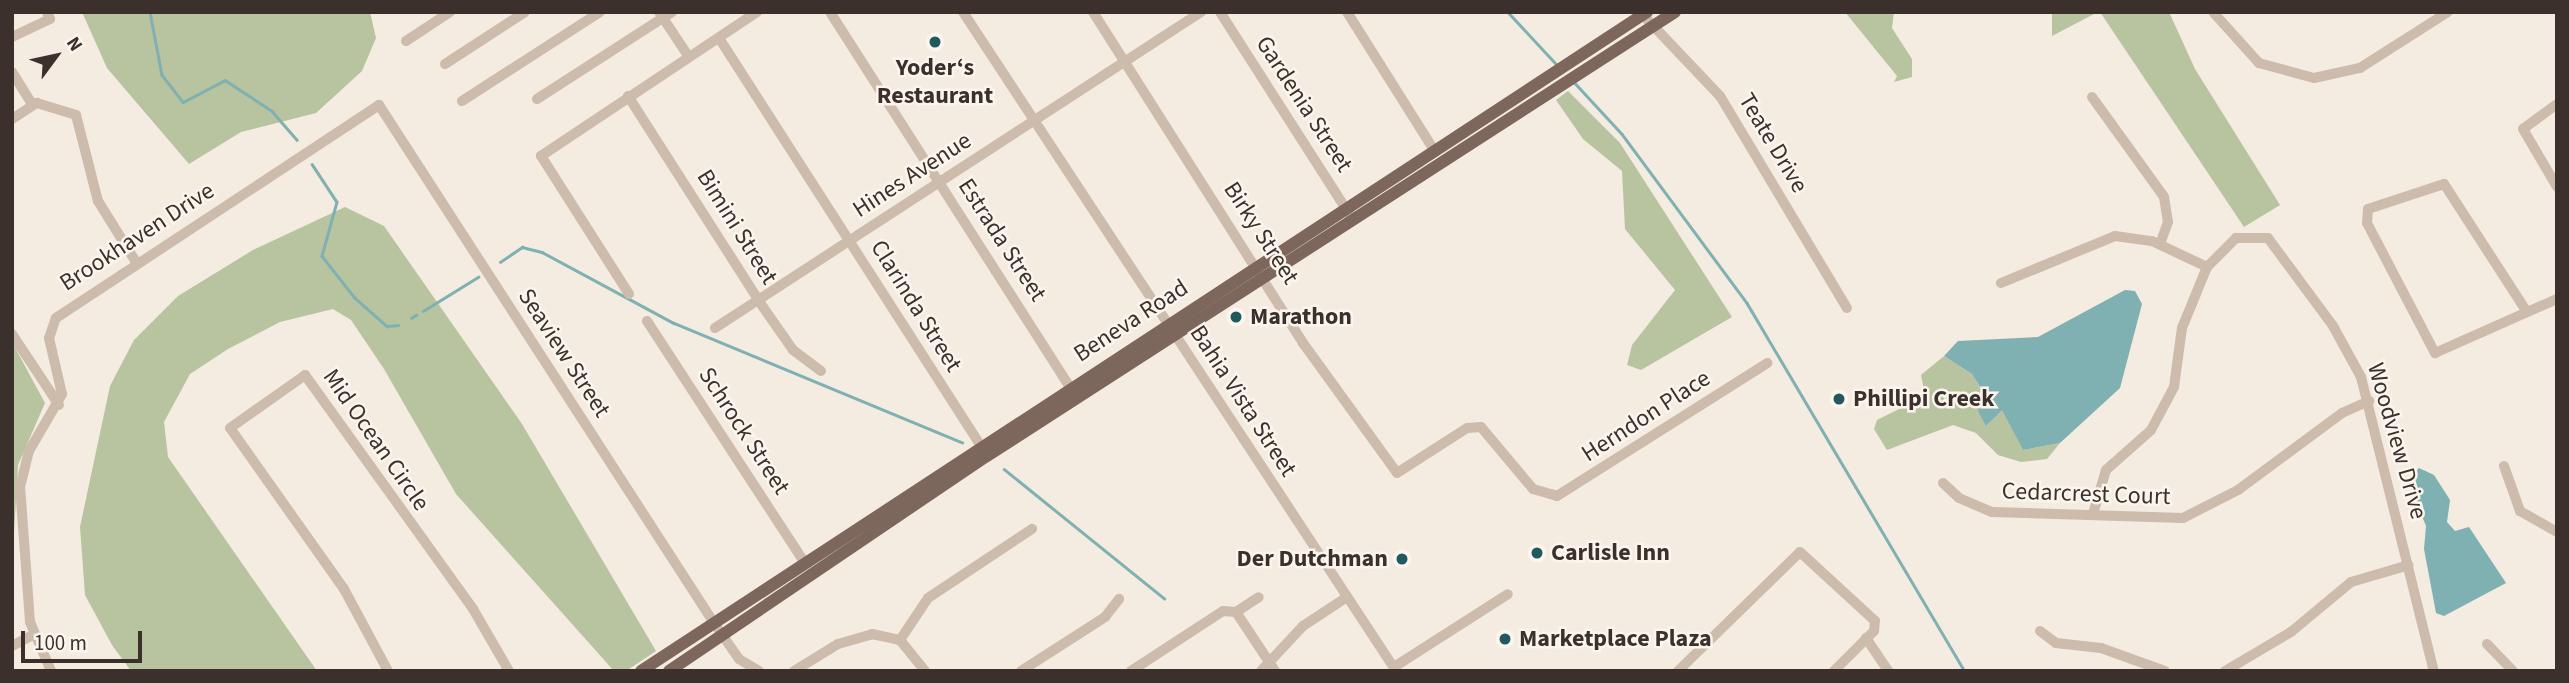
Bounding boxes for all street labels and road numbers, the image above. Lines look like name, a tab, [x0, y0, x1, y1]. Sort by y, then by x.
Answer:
street label: Gardenia Street	[1249, 31, 1359, 177]
street label: Teate Drive	[1732, 88, 1814, 198]
street label: Hines Avenue	[847, 126, 977, 224]
street label: Bimini Street	[690, 164, 784, 290]
street label: Estrada Street	[952, 173, 1052, 307]
street label: Brookhaven Drive	[54, 176, 220, 298]
street label: Birky Street	[1217, 176, 1305, 290]
street label: Clarinda Street	[864, 235, 968, 377]
street label: Beneva Road	[1069, 273, 1193, 369]
street label: Seaview Street	[512, 283, 616, 423]
street label: Bahia Vista Street	[1183, 320, 1303, 482]
street label: Woodview Drive	[2361, 359, 2433, 523]
street label: Schrock Street	[692, 362, 796, 500]
street label: Mid Ocean Circle	[317, 364, 435, 516]
street label: Herndon Place	[1576, 364, 1716, 468]
street label: Cedarcrest Court	[2001, 477, 2171, 511]

